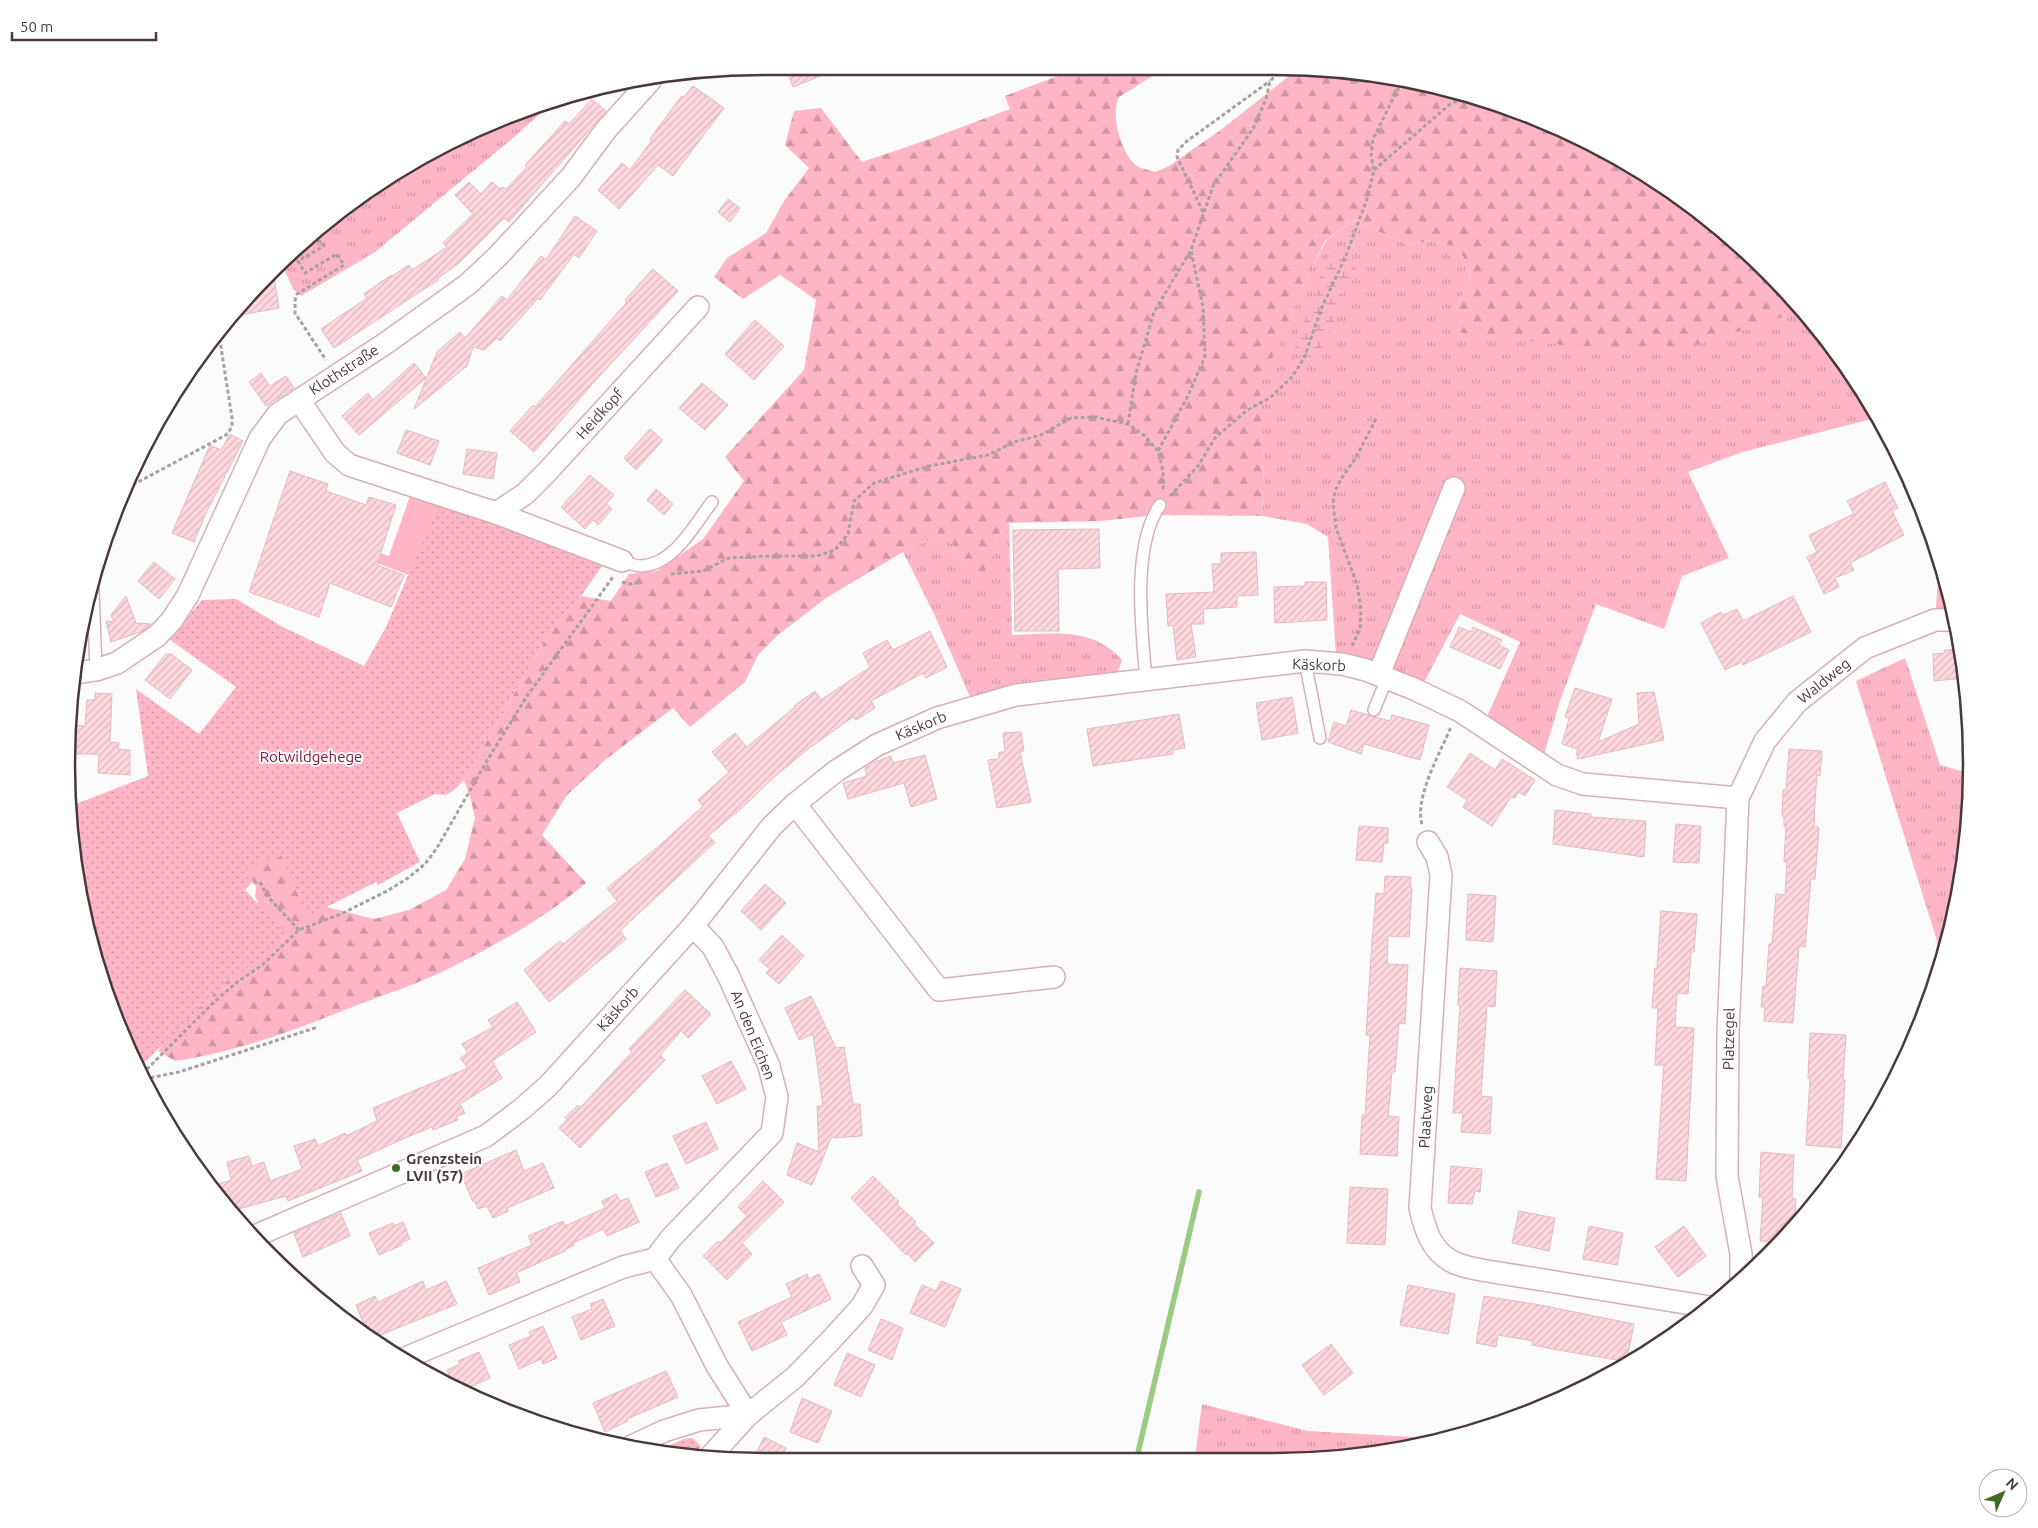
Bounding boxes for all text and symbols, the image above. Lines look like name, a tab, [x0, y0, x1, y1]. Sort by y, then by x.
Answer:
scale bar	[12, 10, 156, 42]
text: 50 m	[20, 18, 53, 35]
street label: Klothstraße	[306, 341, 382, 398]
street label: Heidkopf	[573, 385, 627, 442]
street label: Waldweg	[1794, 654, 1853, 707]
street label: Käskorb	[1292, 655, 1346, 674]
street label: Käskorb	[893, 707, 949, 744]
park label: Rotwildgehege	[260, 748, 362, 765]
street label: Käskorb	[593, 983, 642, 1034]
street label: An den Eichen	[728, 987, 779, 1082]
street label: Platzegel	[1719, 1008, 1738, 1070]
street label: Plaatweg	[1415, 1085, 1436, 1149]
place label: Grenzstein LVII (57)	[406, 1150, 482, 1184]
marker: Grenzstein LVII (57)	[390, 1162, 402, 1174]
north arrow	[1978, 1468, 2028, 1518]
text: N	[2003, 1474, 2022, 1493]

